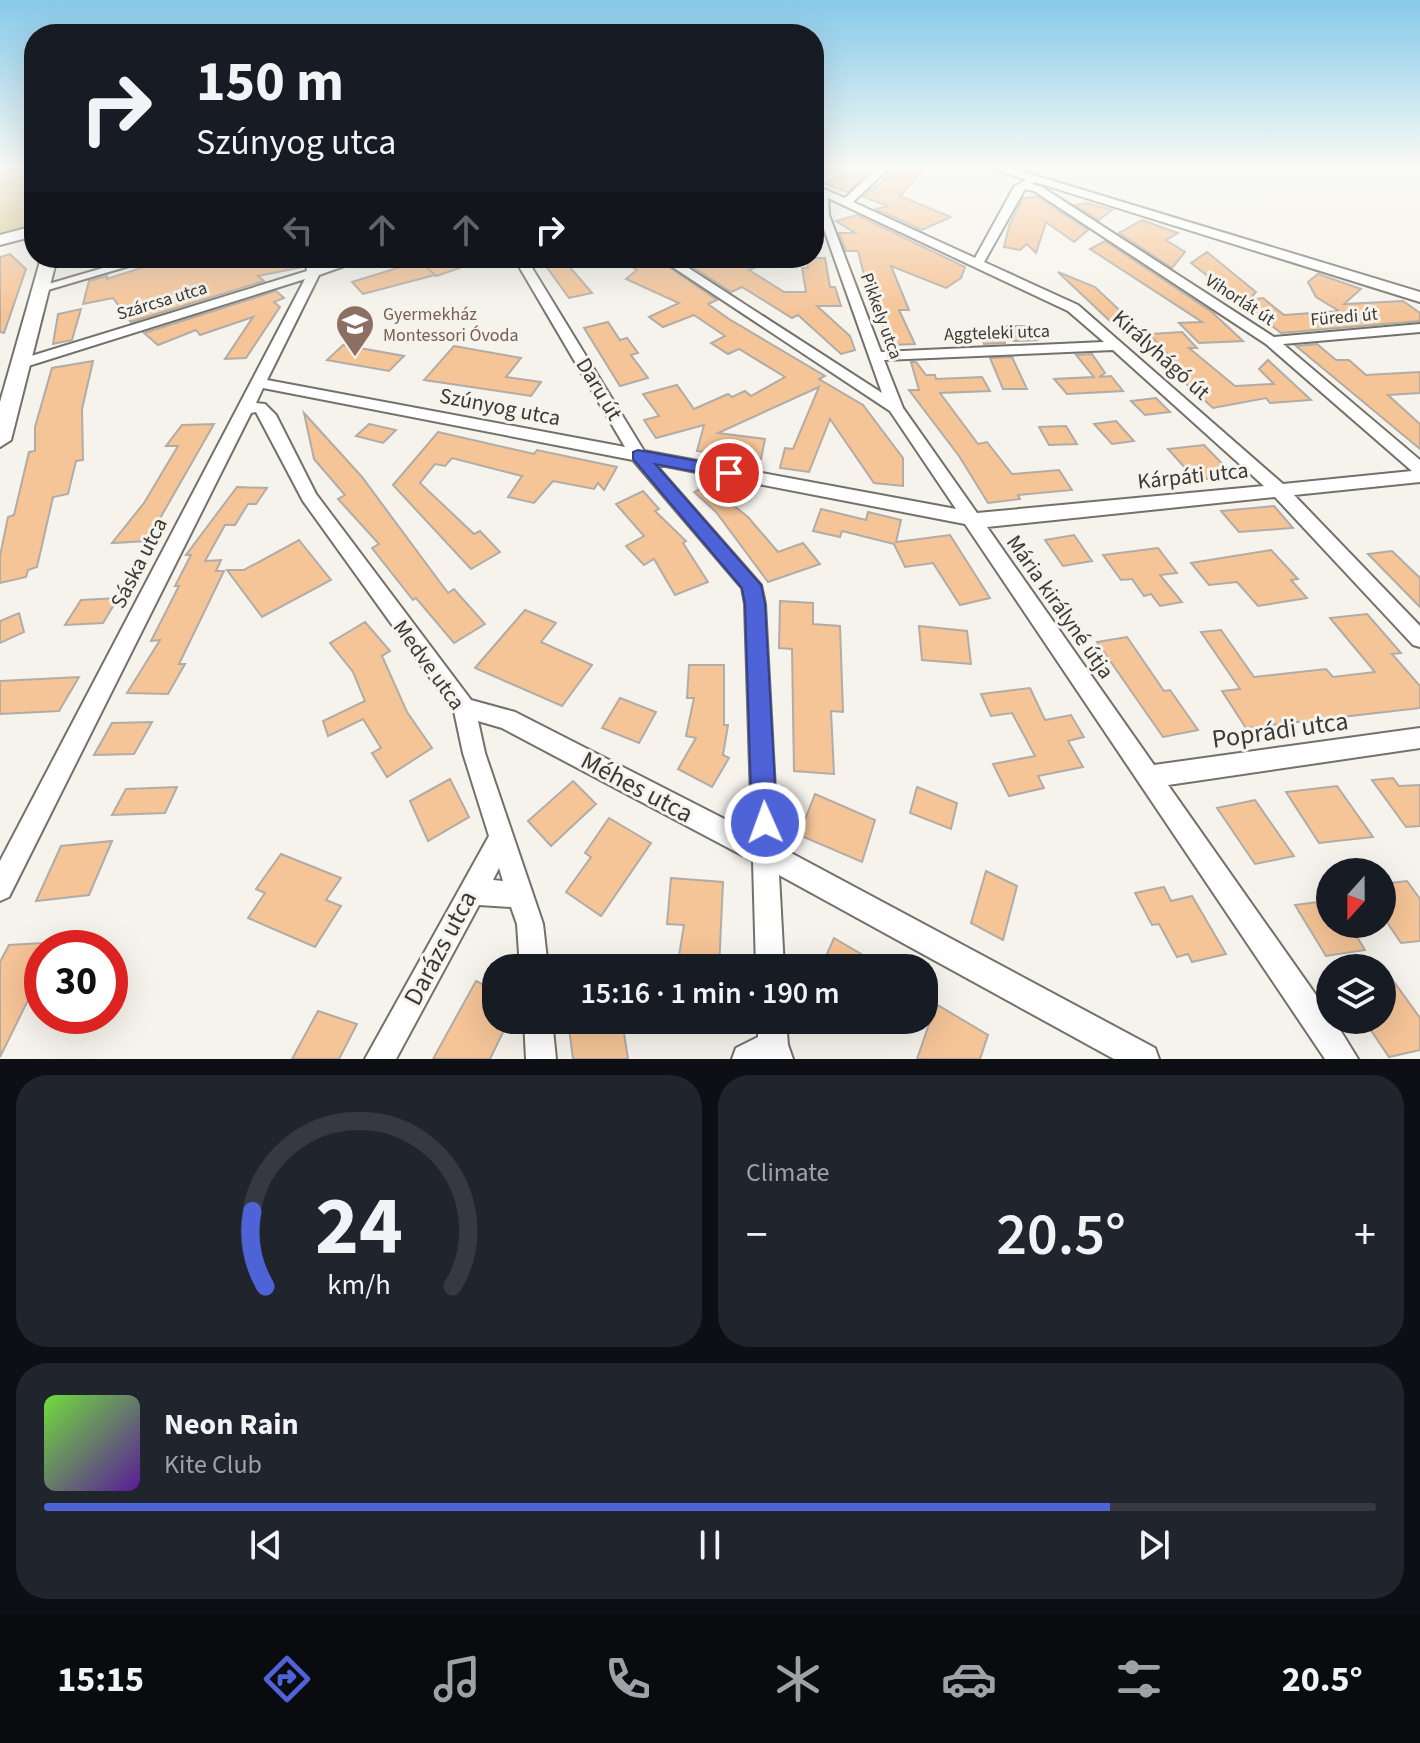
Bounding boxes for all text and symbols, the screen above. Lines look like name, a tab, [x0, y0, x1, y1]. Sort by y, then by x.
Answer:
text: 150 m	[196, 43, 344, 122]
icon: right	[64, 56, 168, 160]
text: Szúnyog utca	[196, 117, 396, 168]
icon: left	[276, 208, 320, 252]
icon: ahead	[360, 208, 404, 252]
icon: ahead	[444, 208, 488, 252]
icon: right	[528, 208, 572, 252]
street label: Vihorlát út	[1200, 268, 1280, 332]
street label: Pikkely utca	[854, 269, 908, 363]
street label: Szárcsa utca	[114, 275, 210, 327]
place label: Gyermekház Montessori Óvoda	[383, 302, 519, 348]
street label: Királyhágó út	[1105, 302, 1217, 408]
street label: Füredi út	[1309, 302, 1379, 332]
school or university icon: Gyermekház Montessori Óvoda	[334, 303, 376, 358]
street label: Aggteleki utca	[944, 319, 1050, 347]
street label: Daru út	[568, 352, 631, 427]
street label: Szúnyog utca	[437, 380, 563, 434]
pin	[695, 439, 763, 507]
icon: arrive	[707, 451, 751, 495]
street label: Kárpáti utca	[1136, 454, 1250, 498]
street label: Sáska utca	[102, 512, 176, 614]
street label: Mária királyné útja	[998, 528, 1122, 686]
street label: Medve utca	[385, 613, 473, 717]
street label: Poprádi utca	[1209, 702, 1351, 758]
street label: Méhes utca	[574, 742, 700, 832]
position arrow	[723, 781, 807, 865]
north arrow	[1316, 858, 1396, 938]
map controls	[1316, 858, 1396, 1034]
street label: Darázs utca	[394, 884, 486, 1012]
speed limit sign: 30	[24, 930, 128, 1034]
button: layers	[1316, 954, 1396, 1034]
text: 15:16 · 1 min · 190 m	[580, 972, 840, 1015]
text: Climate	[746, 1154, 830, 1191]
text: 24	[315, 1168, 403, 1286]
text: 20.5°	[996, 1193, 1126, 1278]
text: −	[746, 1204, 768, 1267]
text: +	[1354, 1204, 1376, 1267]
text: km/h	[327, 1265, 391, 1305]
text: Neon Rain	[164, 1403, 299, 1446]
text: Kite Club	[164, 1446, 262, 1483]
icon: previous	[244, 1523, 288, 1567]
icon: pause	[688, 1523, 732, 1567]
icon: next	[1132, 1523, 1176, 1567]
icon: directions	[259, 1651, 315, 1707]
icon: music	[429, 1651, 485, 1707]
icon: phone	[600, 1651, 656, 1707]
icon: climate	[770, 1651, 826, 1707]
icon: car	[941, 1651, 997, 1707]
icon: filters	[1111, 1651, 1167, 1707]
text: 15:15	[57, 1654, 144, 1705]
text: 20.5°	[1282, 1654, 1363, 1705]

